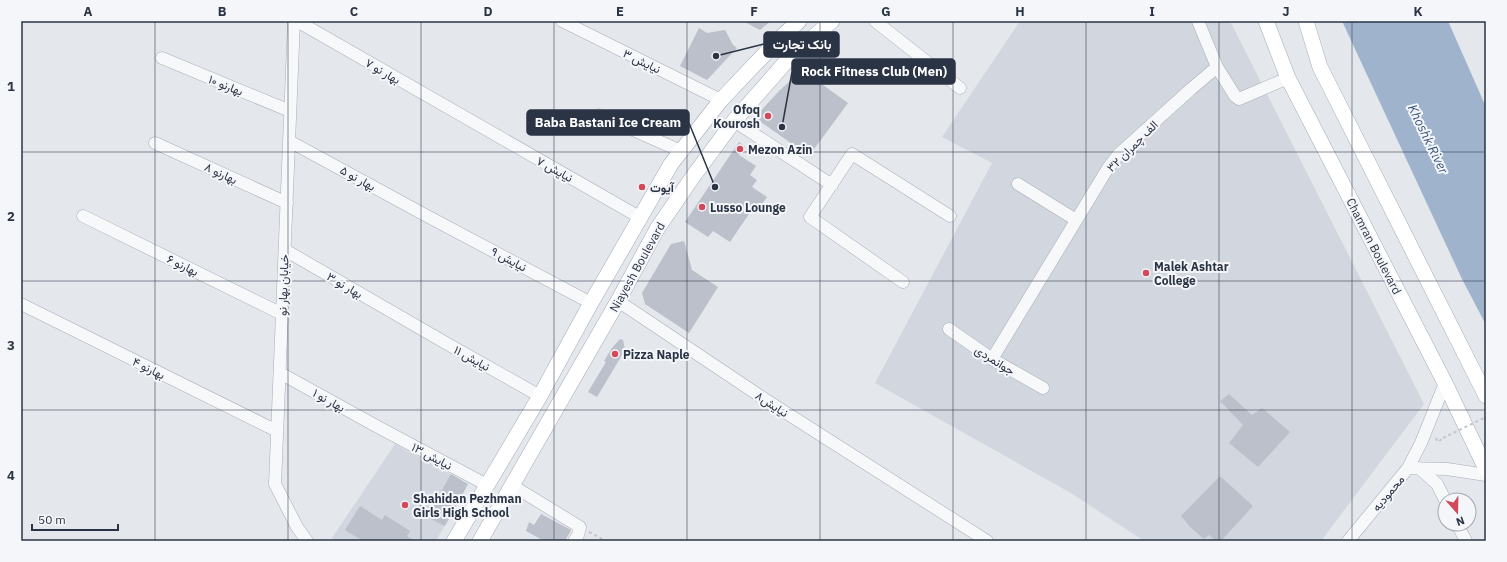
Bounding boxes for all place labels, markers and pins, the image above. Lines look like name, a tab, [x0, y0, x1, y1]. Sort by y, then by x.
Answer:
callout: بانک تجارت	[764, 32, 839, 57]
callout: Rock Fitness Club (Men)	[792, 59, 955, 84]
place label: Ofoq Kourosh	[713, 102, 760, 131]
callout: Baba Bastani Ice Cream	[527, 110, 689, 135]
marker: Ofoq Kourosh	[763, 111, 773, 121]
place label: Mezon Azin	[748, 142, 812, 157]
marker: Mezon Azin	[735, 144, 745, 154]
place label: آیوت	[650, 180, 675, 196]
marker: آیوت	[637, 182, 647, 192]
place label: Lusso Lounge	[710, 200, 786, 215]
marker: Lusso Lounge	[697, 202, 707, 212]
place label: Malek Ashtar College	[1154, 259, 1229, 288]
marker: Malek Ashtar College	[1141, 268, 1151, 278]
place label: Pizza Naple	[623, 347, 690, 362]
marker: Pizza Naple	[610, 349, 620, 359]
place label: Shahidan Pezhman Girls High School	[413, 491, 522, 520]
marker: Shahidan Pezhman Girls High School	[400, 500, 410, 510]

